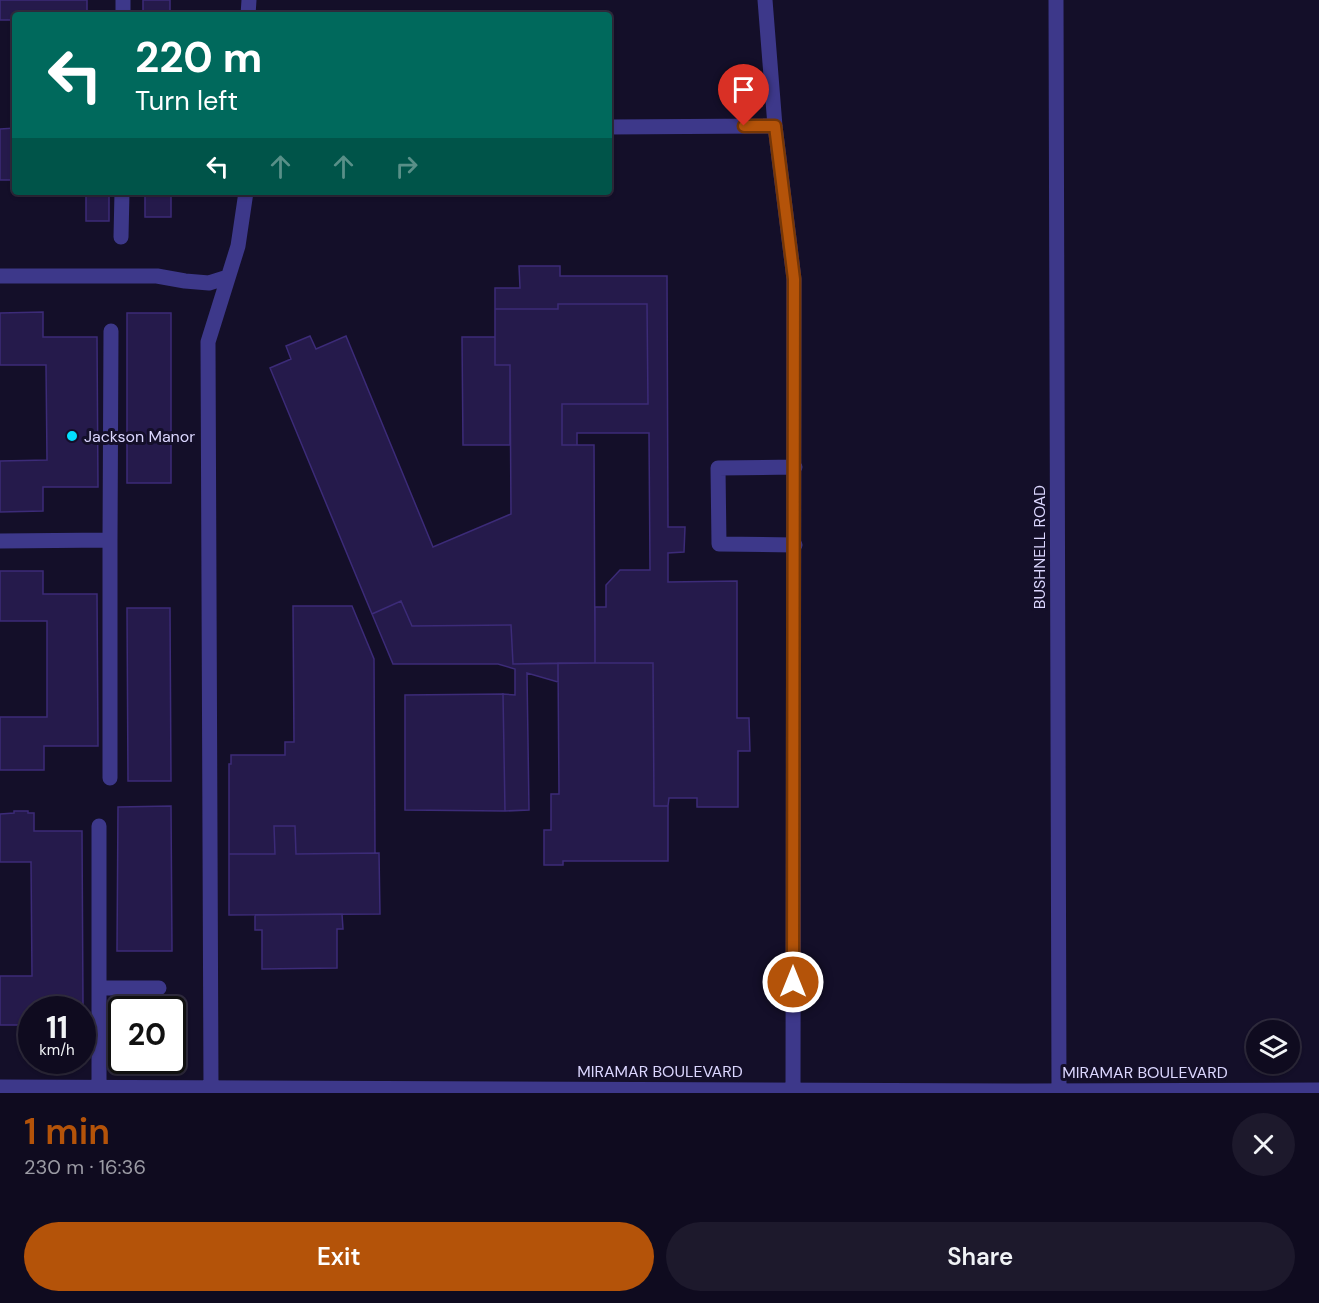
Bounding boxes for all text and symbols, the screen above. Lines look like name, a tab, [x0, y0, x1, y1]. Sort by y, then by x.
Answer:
text: 220 m	[135, 30, 262, 85]
icon: left	[36, 36, 114, 114]
pin	[718, 64, 769, 126]
icon: arrive	[727, 73, 760, 106]
text: Turn left	[135, 83, 238, 118]
icon: left	[201, 150, 234, 183]
icon: ahead	[264, 150, 297, 183]
icon: ahead	[327, 150, 360, 183]
icon: right	[390, 150, 423, 183]
place label: Jackson Manor	[84, 426, 195, 447]
marker: Jackson Manor	[65, 429, 79, 443]
street label: BUSHNELL ROAD	[1029, 485, 1050, 609]
position arrow	[761, 950, 825, 1014]
speed limit sign: 20	[108, 996, 186, 1074]
text: 11	[46, 1008, 68, 1047]
map controls	[1246, 1020, 1300, 1074]
button: layers	[1246, 1020, 1300, 1074]
text: km/h	[39, 1040, 75, 1060]
street label: MIRAMAR BOULEVARD	[577, 1061, 743, 1082]
street label: MIRAMAR BOULEVARD	[1062, 1062, 1228, 1083]
text: 1 min	[24, 1108, 110, 1155]
button: close	[1232, 1113, 1295, 1176]
text: 230 m · 16:36	[24, 1154, 146, 1180]
button: Exit	[24, 1222, 654, 1291]
button: Share	[666, 1222, 1295, 1291]

